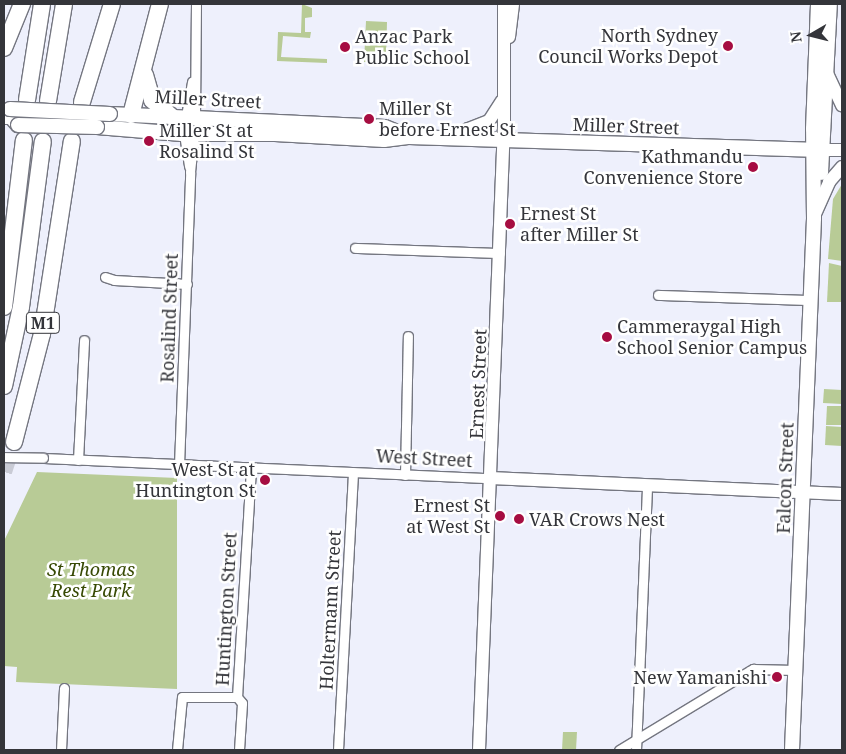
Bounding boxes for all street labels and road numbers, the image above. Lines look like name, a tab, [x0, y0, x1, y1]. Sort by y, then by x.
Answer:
street label: Miller Street	[154, 85, 262, 113]
street label: Miller Street	[572, 113, 680, 139]
street label: Rosalind Street	[156, 253, 182, 383]
road number: M1	[26, 309, 60, 336]
street label: Ernest Street	[465, 329, 491, 439]
street label: Falcon Street	[772, 422, 798, 534]
street label: West Street	[375, 445, 473, 471]
street label: Holtermann Street	[315, 530, 345, 690]
street label: Huntington Street	[211, 532, 241, 686]

